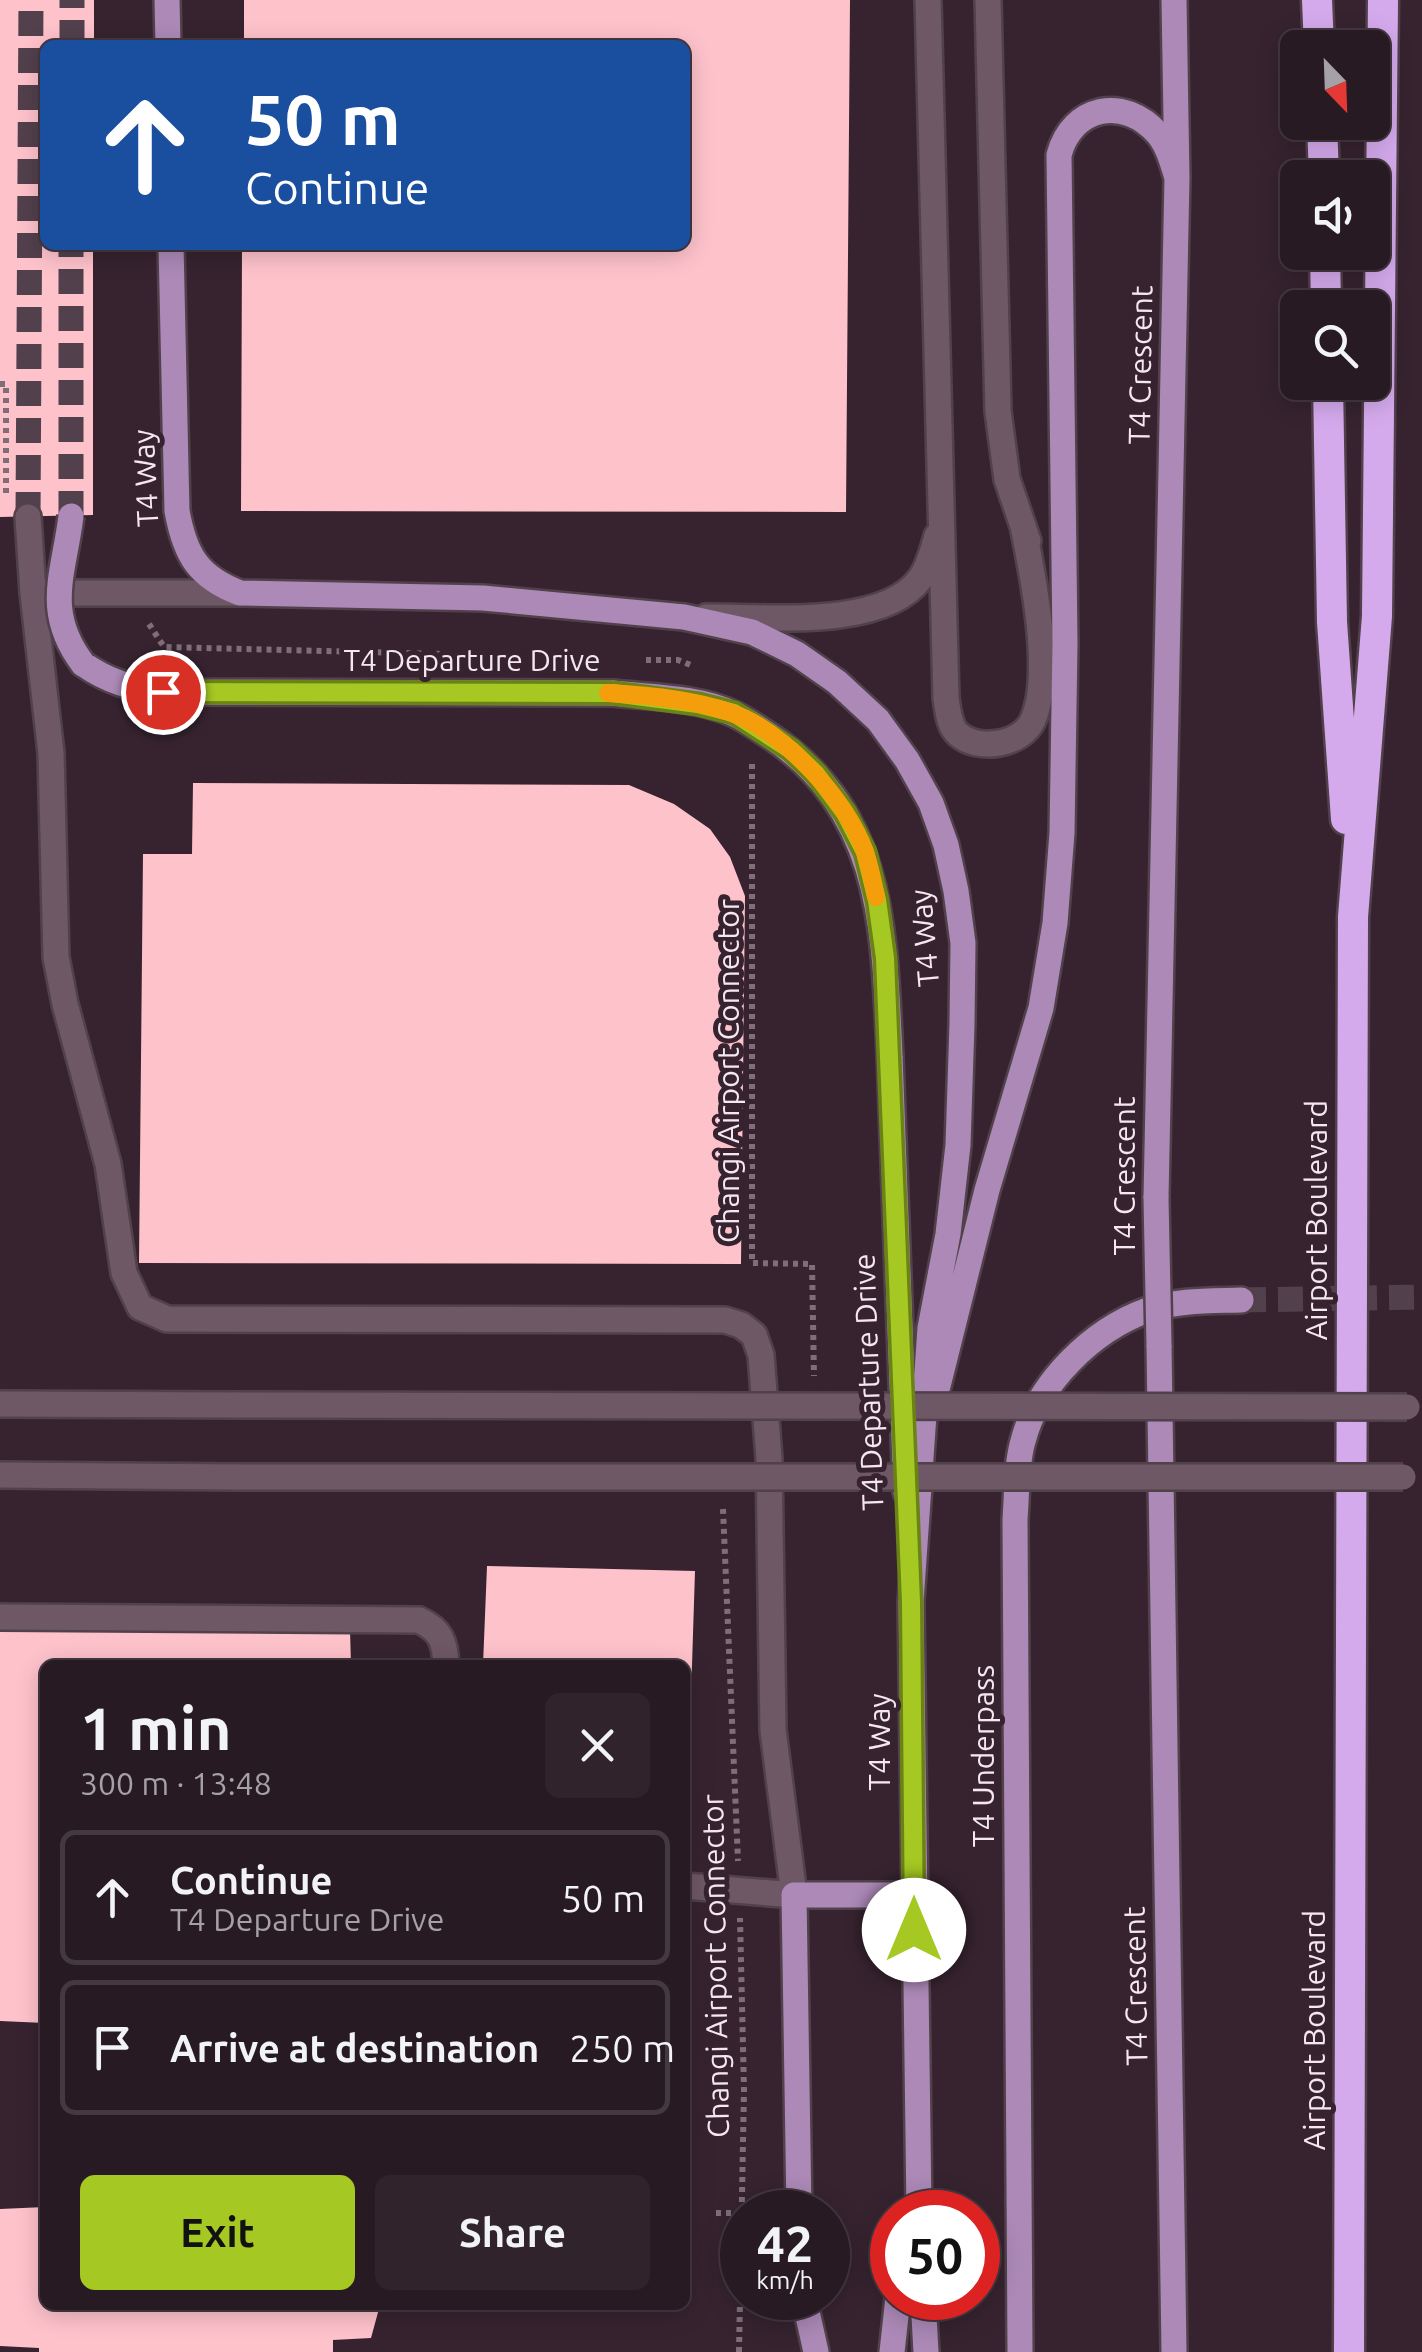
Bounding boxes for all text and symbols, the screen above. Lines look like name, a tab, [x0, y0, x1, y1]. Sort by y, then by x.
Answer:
north arrow	[1280, 30, 1390, 140]
map controls	[1280, 30, 1390, 400]
icon: ahead	[80, 80, 210, 210]
text: 50 m	[245, 80, 401, 158]
button: sound	[1280, 160, 1390, 270]
text: Continue	[245, 162, 429, 213]
street label: T4 Crescent	[1122, 285, 1158, 445]
button: search	[1280, 290, 1390, 400]
street label: T4 Way	[125, 428, 165, 528]
street label: T4 Departure Drive	[343, 643, 601, 677]
pin	[121, 650, 206, 735]
icon: arrive	[136, 665, 191, 720]
street label: T4 Way	[903, 888, 945, 988]
street label: Changi Airport Connector	[711, 898, 745, 1243]
street label: T4 Crescent	[1107, 1096, 1141, 1256]
street label: Airport Boulevard	[1299, 1100, 1333, 1340]
street label: T4 Departure Drive	[847, 1253, 889, 1511]
street label: T4 Underpass	[966, 1665, 1000, 1847]
button: close	[545, 1693, 650, 1798]
street label: T4 Way	[862, 1693, 896, 1791]
text: 1 min	[80, 1694, 232, 1761]
text: 300 m · 13:48	[80, 1765, 272, 1801]
street label: Changi Airport Connector	[695, 1793, 735, 2138]
text: Continue	[170, 1859, 332, 1901]
icon: ahead	[85, 1870, 140, 1925]
text: 50 m	[561, 1877, 645, 1919]
position arrow	[862, 1878, 966, 1982]
text: T4 Departure Drive	[170, 1901, 444, 1937]
street label: T4 Crescent	[1117, 1906, 1153, 2066]
street label: Airport Boulevard	[1297, 1910, 1331, 2150]
icon: arrive	[85, 2020, 140, 2075]
text: Arrive at destination	[170, 2027, 539, 2069]
text: 250 m	[569, 2027, 675, 2069]
button: Exit	[80, 2175, 355, 2290]
button: Share	[375, 2175, 650, 2290]
speed limit sign: 50	[870, 2190, 1000, 2320]
text: 42	[757, 2215, 813, 2271]
text: km/h	[756, 2266, 814, 2294]

